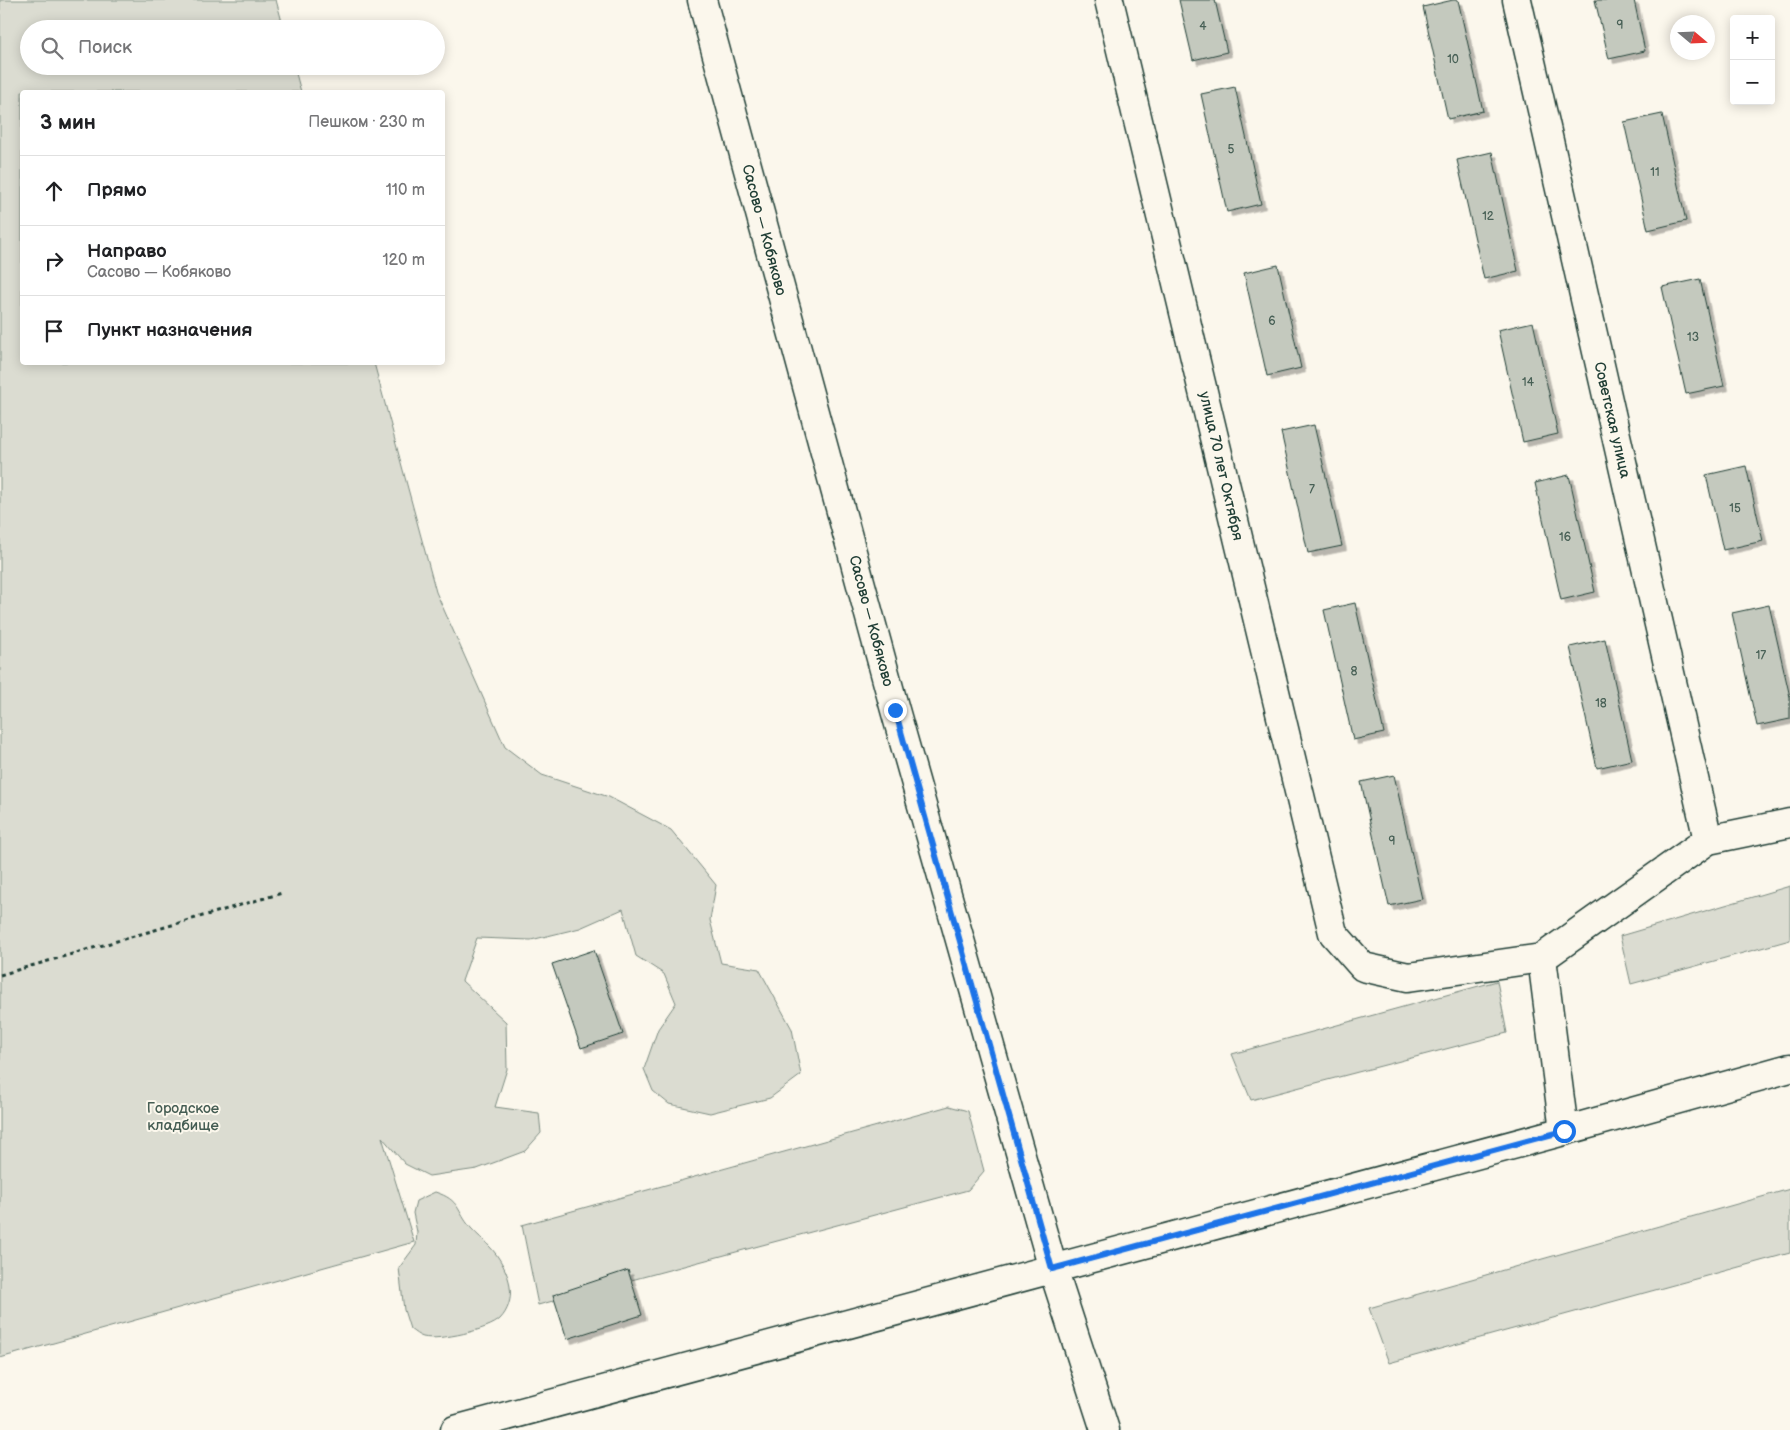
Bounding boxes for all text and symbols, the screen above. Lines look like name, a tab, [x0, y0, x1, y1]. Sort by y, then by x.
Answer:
north arrow	[1670, 15, 1715, 60]
map controls	[1730, 15, 1775, 105]
button: +	[1730, 15, 1775, 60]
house number: 9	[1617, 18, 1624, 33]
house number: 4	[1199, 19, 1207, 34]
search box	[20, 20, 445, 75]
icon: search	[38, 34, 66, 62]
text: Поиск	[78, 36, 132, 59]
house number: 10	[1447, 52, 1459, 67]
button: −	[1730, 60, 1775, 105]
text: 3 мин	[40, 110, 96, 135]
text: Пешком · 230 m	[308, 113, 425, 132]
house number: 5	[1228, 142, 1235, 157]
street label: Сасово — Кобяково	[737, 162, 791, 298]
house number: 11	[1650, 165, 1660, 180]
icon: ahead	[40, 177, 68, 205]
text: Прямо	[87, 179, 147, 202]
text: 110 m	[386, 181, 425, 200]
house number: 12	[1482, 209, 1494, 224]
text: Направо	[87, 240, 167, 263]
icon: right	[40, 247, 68, 275]
text: 120 m	[382, 251, 425, 270]
text: Сасово — Кобяково	[87, 263, 231, 282]
house number: 6	[1268, 314, 1276, 329]
icon: arrive	[40, 317, 68, 345]
text: Пункт назначения	[87, 319, 252, 342]
house number: 13	[1687, 330, 1699, 345]
street label: Советская улица	[1589, 360, 1635, 480]
house number: 14	[1522, 375, 1535, 390]
street label: улица 70 лет Октября	[1195, 390, 1247, 542]
house number: 7	[1309, 482, 1315, 497]
house number: 15	[1729, 501, 1741, 516]
house number: 16	[1559, 530, 1571, 545]
street label: Сасово — Кобяково	[844, 553, 898, 689]
house number: 17	[1756, 648, 1766, 663]
house number: 8	[1351, 664, 1358, 679]
house number: 18	[1595, 696, 1607, 711]
route end	[884, 699, 907, 722]
house number: 9	[1389, 834, 1396, 849]
park label: Городское кладбище	[147, 1099, 219, 1135]
route start	[1553, 1120, 1576, 1143]

